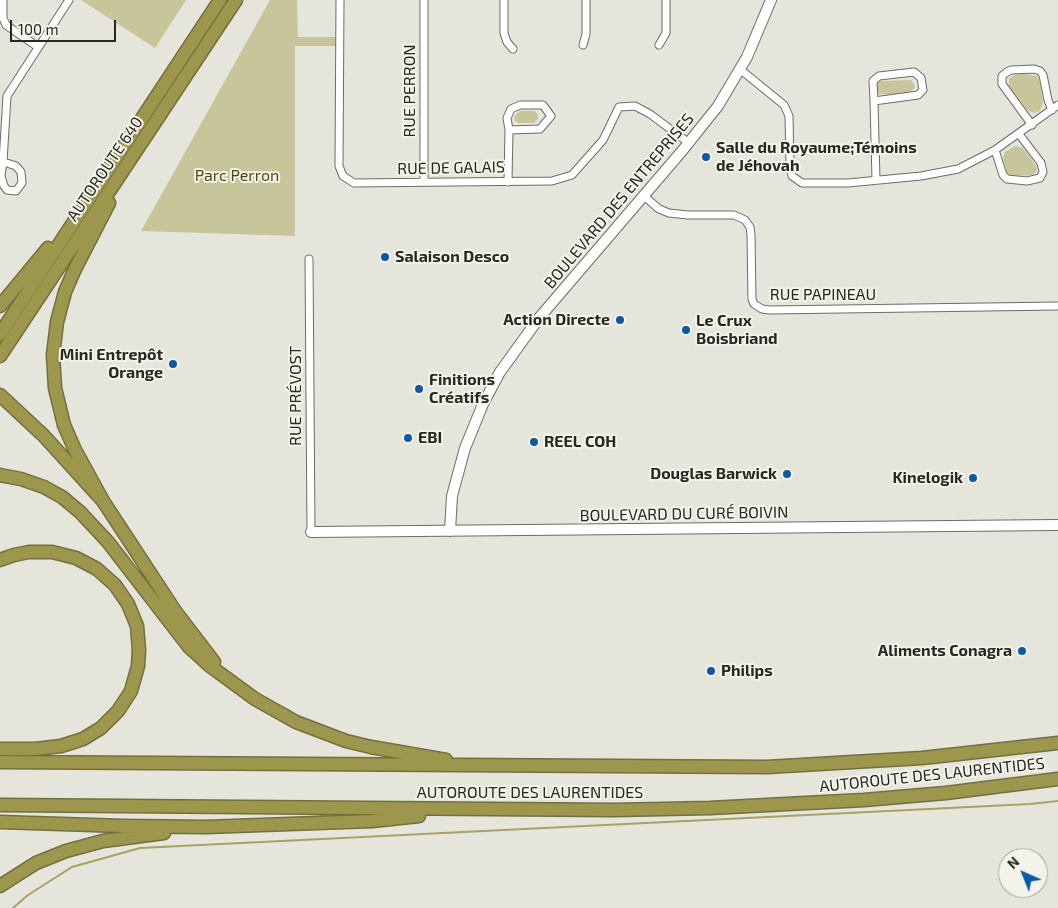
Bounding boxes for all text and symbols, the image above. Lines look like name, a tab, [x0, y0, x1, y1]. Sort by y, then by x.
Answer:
scale bar	[12, 10, 119, 42]
text: 100 m	[18, 20, 59, 38]
street label: RUE PERRON	[400, 44, 420, 138]
street label: BOULEVARD DES ENTREPRISES	[540, 110, 698, 292]
street label: AUTOROUTE 640	[63, 113, 147, 225]
place label: Salle du Royaume;Témoins de Jéhovah	[716, 138, 917, 176]
marker: Salle du Royaume;Témoins de Jéhovah	[700, 151, 712, 163]
street label: RUE DE GALAIS	[397, 157, 505, 179]
park label: Parc Perron	[195, 166, 279, 186]
place label: Salaison Desco	[395, 247, 509, 267]
marker: Salaison Desco	[379, 251, 391, 263]
street label: RUE PAPINEAU	[770, 285, 876, 305]
place label: Action Directe	[503, 310, 610, 330]
place label: Le Crux Boisbriand	[696, 311, 778, 349]
marker: Action Directe	[614, 314, 626, 326]
marker: Le Crux Boisbriand	[680, 324, 692, 336]
place label: Mini Entrepôt Orange	[60, 345, 163, 383]
street label: RUE PRÉVOST	[286, 346, 306, 446]
marker: Mini Entrepôt Orange	[167, 358, 179, 370]
place label: Finitions Créatifs	[429, 370, 495, 408]
marker: Finitions Créatifs	[413, 383, 425, 395]
place label: EBI	[418, 428, 442, 448]
marker: EBI	[402, 432, 414, 444]
place label: REEL COH	[544, 432, 616, 452]
marker: REEL COH	[528, 436, 540, 448]
place label: Douglas Barwick	[650, 464, 777, 484]
marker: Douglas Barwick	[781, 468, 793, 480]
place label: Kinelogik	[892, 468, 963, 488]
marker: Kinelogik	[967, 472, 979, 484]
street label: BOULEVARD DU CURÉ BOIVIN	[579, 503, 789, 525]
place label: Aliments Conagra	[878, 641, 1012, 661]
marker: Aliments Conagra	[1016, 645, 1028, 657]
place label: Philips	[721, 661, 773, 681]
marker: Philips	[705, 665, 717, 677]
street label: AUTOROUTE DES LAURENTIDES	[818, 754, 1046, 796]
street label: AUTOROUTE DES LAURENTIDES	[417, 783, 643, 803]
north arrow	[998, 848, 1048, 898]
text: N	[1003, 853, 1022, 872]

